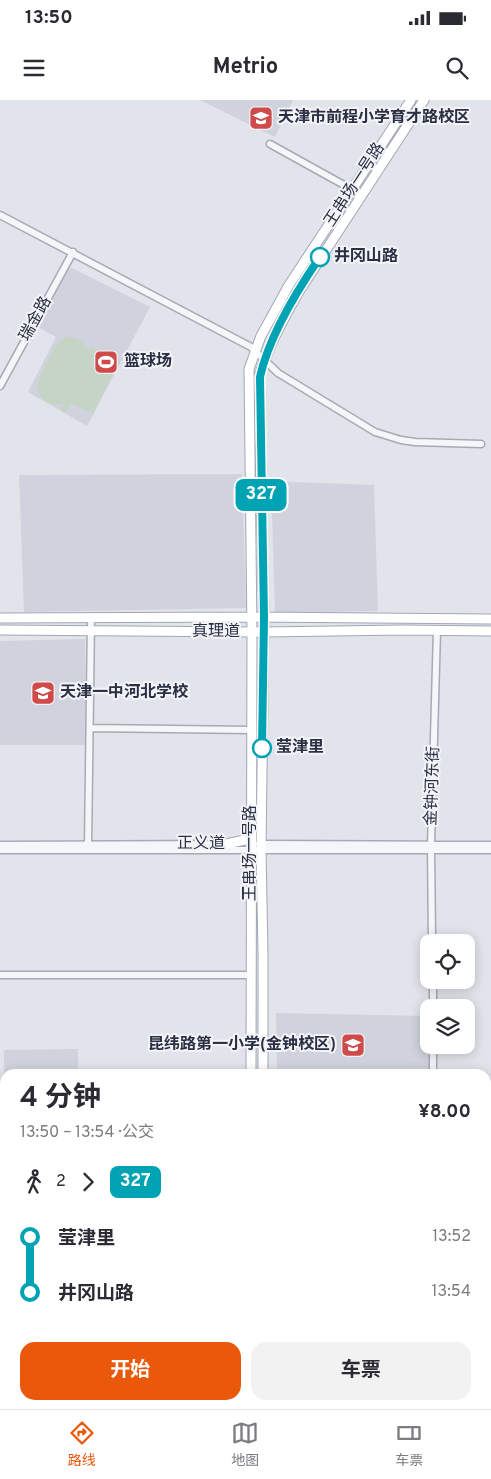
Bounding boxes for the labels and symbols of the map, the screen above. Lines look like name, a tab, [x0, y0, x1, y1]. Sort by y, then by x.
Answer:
school or university icon: 天津市前程小学育才路校区	[248, 105, 274, 131]
place label: 天津市前程小学育才路校区	[278, 107, 470, 128]
street label: 王串场一号路	[320, 139, 390, 231]
place label: 井冈山路	[334, 246, 398, 267]
marker: 井冈山路	[310, 247, 330, 267]
street label: 瑞金路	[16, 293, 56, 345]
sports icon: 篮球场	[93, 349, 119, 375]
place label: 篮球场	[124, 352, 172, 372]
line badge: 327	[232, 479, 290, 511]
street label: 真理道	[192, 622, 240, 642]
school or university icon: 天津一中河北学校	[30, 680, 56, 706]
place label: 天津一中河北学校	[60, 682, 189, 703]
marker: 莹津里	[252, 738, 272, 758]
place label: 莹津里	[276, 738, 324, 758]
street label: 金钟河东街	[422, 746, 444, 826]
street label: 王串场一号路	[241, 805, 261, 901]
street label: 正义道	[177, 834, 225, 854]
school or university icon: 昆纬路第一小学(金钟校区)	[340, 1032, 366, 1058]
place label: 昆纬路第一小学(金钟校区)	[148, 1034, 336, 1055]

